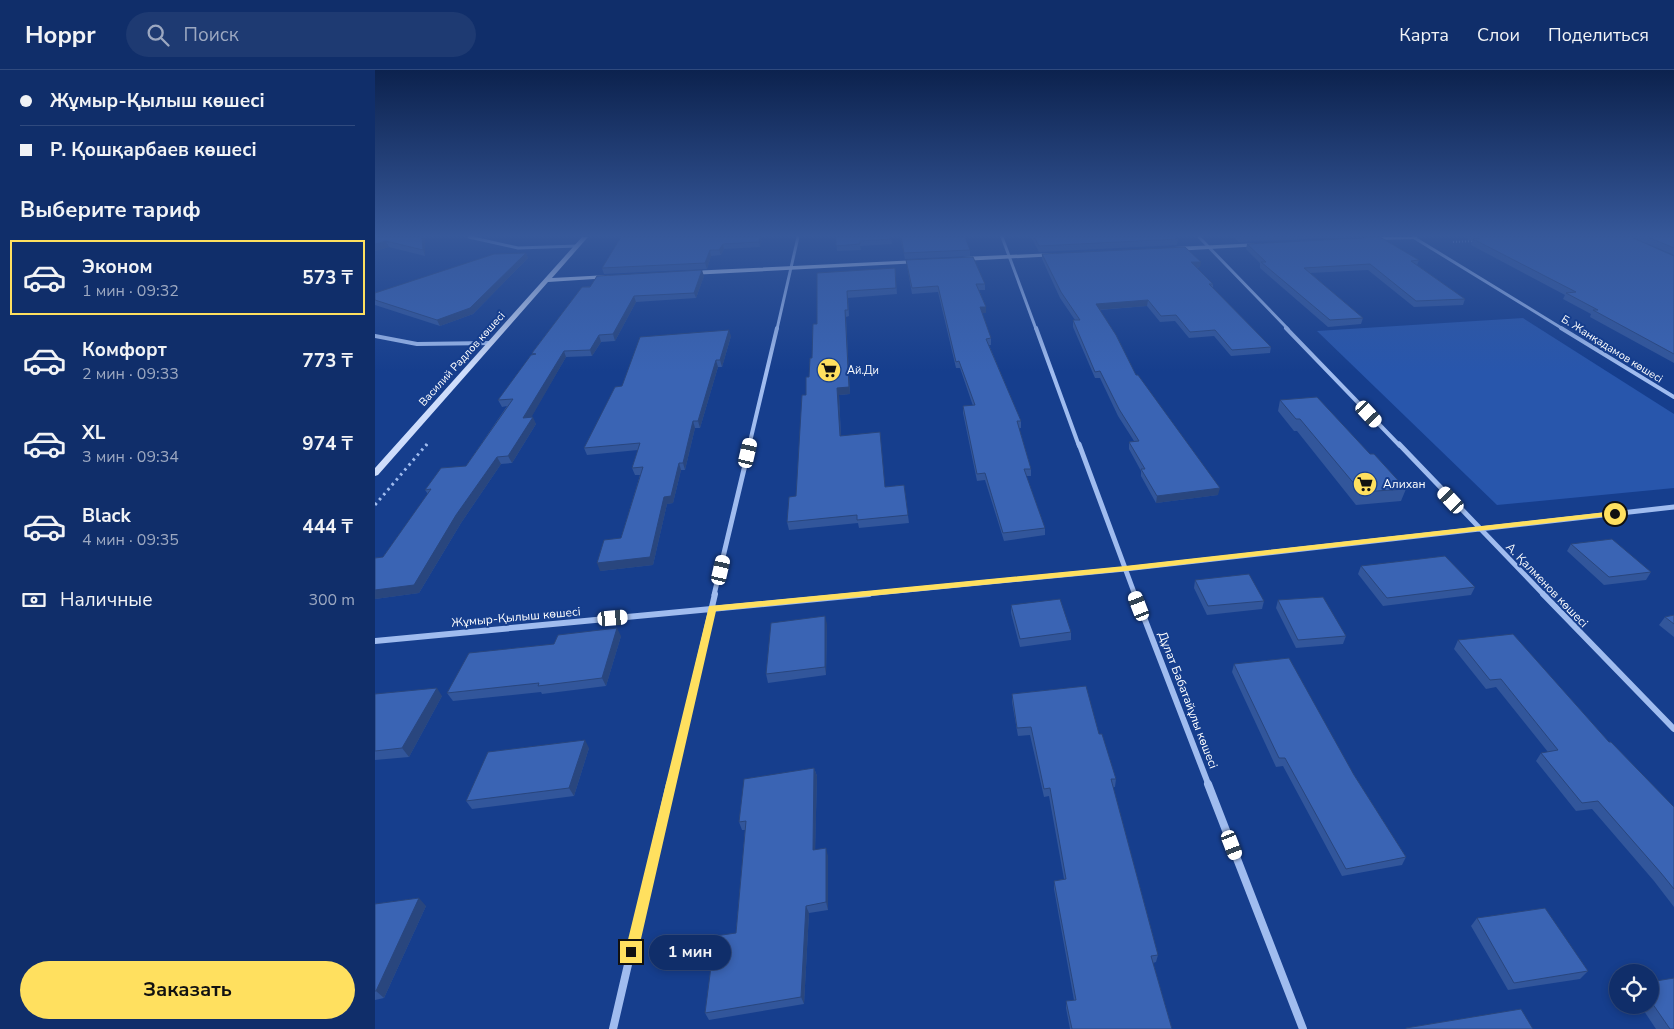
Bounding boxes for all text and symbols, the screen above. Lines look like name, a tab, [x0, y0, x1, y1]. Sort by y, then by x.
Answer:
search box	[126, 12, 476, 57]
text: Hoppr	[25, 19, 96, 51]
icon: search	[144, 21, 172, 49]
text: Поиск	[184, 22, 239, 48]
text: Карта	[1399, 23, 1449, 47]
text: Слои	[1477, 23, 1520, 47]
text: Поделиться	[1548, 23, 1649, 47]
text: Жұмыр-Қылыш көшесі	[50, 88, 265, 114]
text: Р. Қошқарбаев көшесі	[50, 137, 257, 163]
text: Выберите тариф	[20, 195, 201, 225]
text: Эконом	[82, 254, 153, 280]
icon: car	[22, 255, 67, 300]
text: 573 ₸	[302, 265, 353, 291]
text: 1 мин · 09:32	[82, 280, 179, 302]
street label: Василий Радлов көшесі	[416, 309, 508, 409]
street label: Б. Жанқадамов көшесі	[1558, 312, 1666, 386]
text: Комфорт	[82, 337, 167, 363]
icon: car	[22, 338, 67, 383]
text: 773 ₸	[302, 348, 353, 374]
supermarket icon: Ай.Ди	[816, 357, 842, 383]
text: 2 мин · 09:33	[82, 363, 179, 385]
place label: Ай.Ди	[847, 363, 879, 378]
car	[1353, 398, 1384, 430]
text: XL	[82, 420, 105, 446]
icon: car	[22, 421, 67, 466]
text: 974 ₸	[302, 431, 353, 457]
car	[737, 437, 758, 469]
text: 3 мин · 09:34	[82, 446, 179, 468]
supermarket icon: Алихан	[1352, 471, 1378, 497]
place label: Алихан	[1383, 476, 1426, 492]
car	[1435, 484, 1466, 516]
text: Black	[82, 503, 131, 529]
route start	[1604, 503, 1626, 525]
icon: car	[22, 504, 67, 549]
text: 444 ₸	[302, 514, 353, 540]
text: 4 мин · 09:35	[82, 529, 179, 551]
street label: А. Қалменов көшесі	[1502, 539, 1592, 631]
car	[710, 554, 731, 586]
icon: cash	[20, 586, 48, 614]
text: Наличные	[60, 587, 153, 613]
text: 300 m	[308, 589, 355, 611]
car	[1126, 589, 1151, 623]
street label: Жұмыр-Қылыш көшесі	[451, 603, 581, 631]
car	[597, 609, 628, 627]
street label: Дұлат Бабатайұлы көшесі	[1154, 629, 1222, 771]
car	[1219, 828, 1244, 862]
callout: 1 мин	[649, 934, 731, 970]
route end	[620, 941, 642, 963]
text: 1 мин	[668, 941, 712, 963]
button: Заказать	[20, 961, 355, 1019]
map controls	[1609, 964, 1659, 1014]
button: locate	[1609, 964, 1659, 1014]

